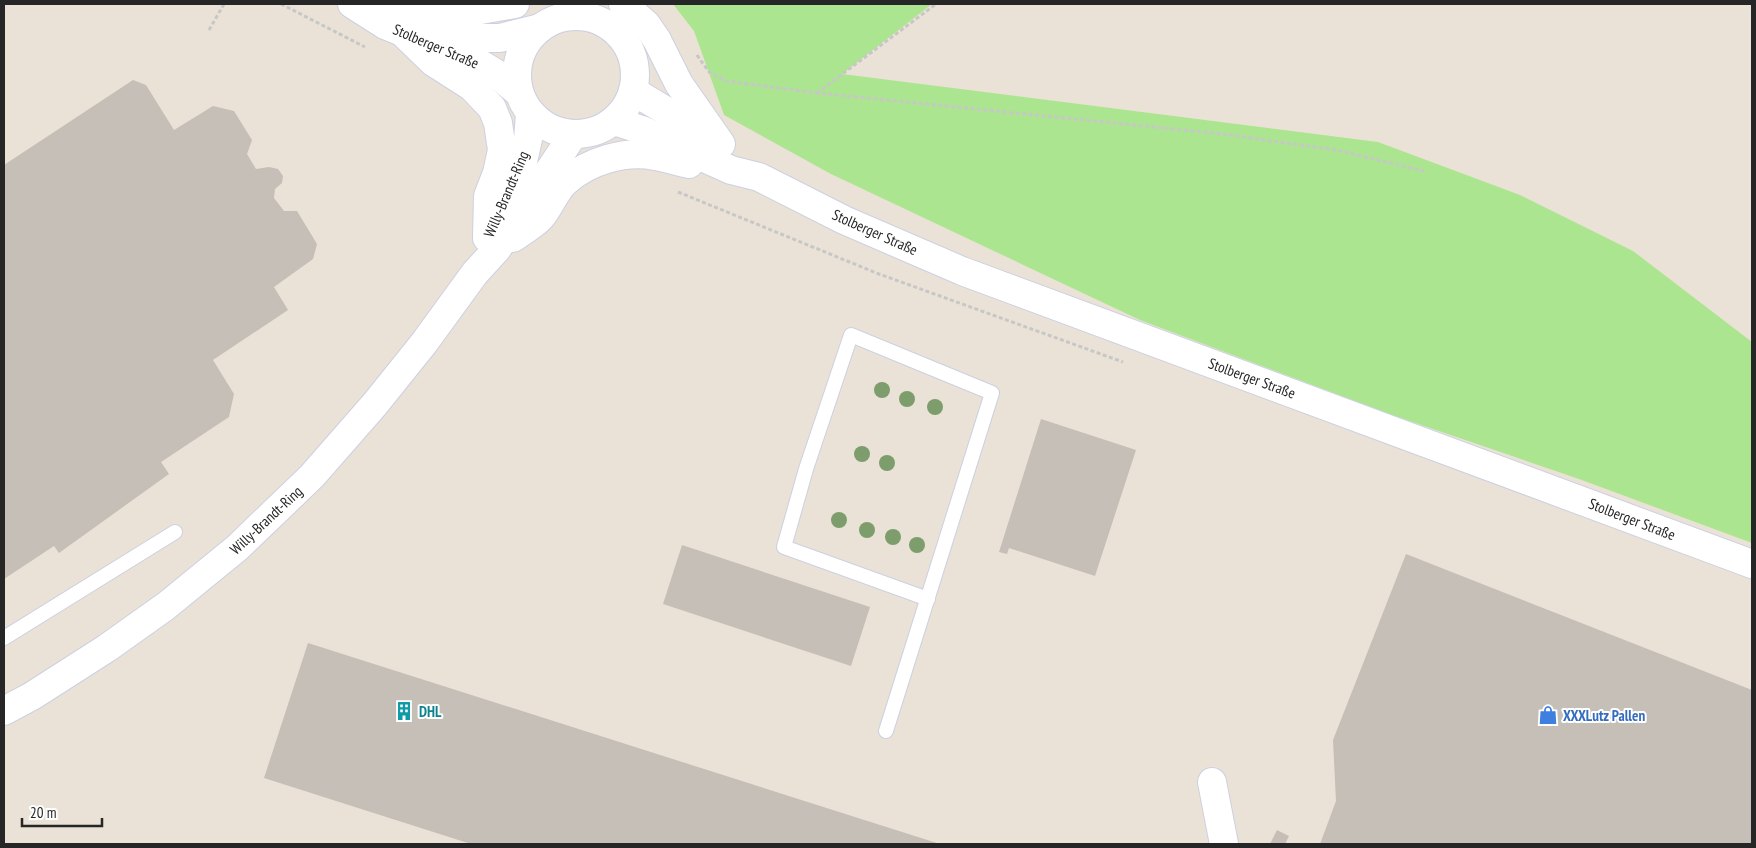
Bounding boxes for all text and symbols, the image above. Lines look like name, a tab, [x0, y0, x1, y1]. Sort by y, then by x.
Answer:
street label: Stolberger Straße	[390, 19, 482, 73]
street label: Willy-Brandt-Ring	[479, 148, 533, 240]
street label: Stolberger Straße	[829, 205, 921, 259]
street label: Stolberger Straße	[1206, 353, 1298, 403]
street label: Willy-Brandt-Ring	[226, 482, 306, 558]
street label: Stolberger Straße	[1586, 494, 1678, 544]
building icon: DHL	[393, 700, 415, 722]
place label: DHL	[419, 702, 442, 721]
shop icon: XXXLutz Pallen	[1537, 704, 1559, 726]
place label: XXXLutz Pallen	[1563, 706, 1645, 725]
scale bar	[22, 796, 102, 828]
text: 20 m	[30, 803, 56, 822]

